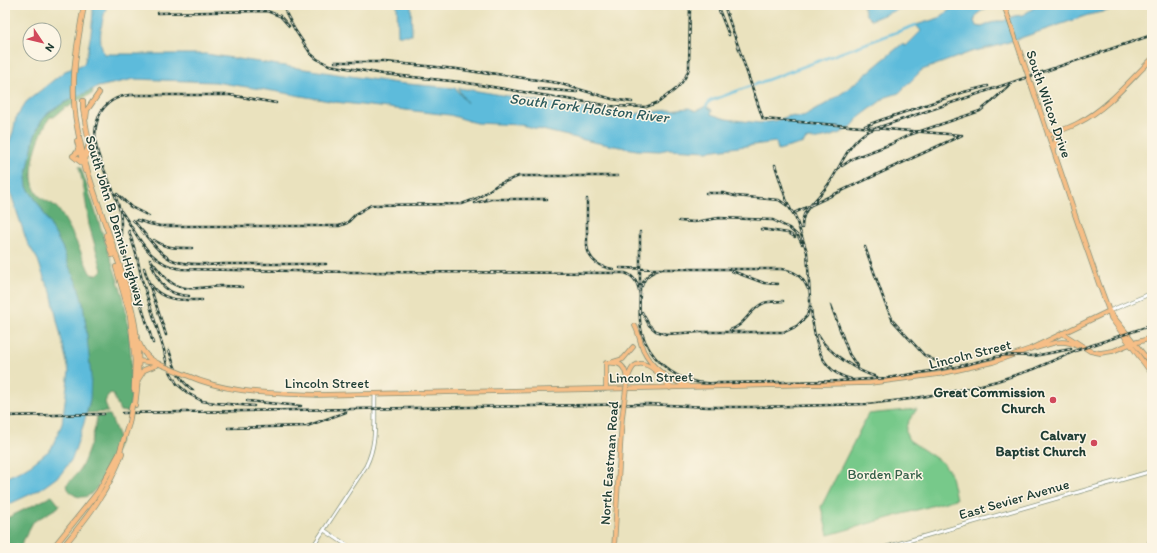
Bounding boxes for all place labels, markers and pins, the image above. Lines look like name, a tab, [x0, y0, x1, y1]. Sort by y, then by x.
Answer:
place label: Great Commission Church	[933, 384, 1045, 417]
marker: Great Commission Church	[1048, 395, 1058, 405]
place label: Calvary Baptist Church	[996, 427, 1087, 460]
marker: Calvary Baptist Church	[1089, 438, 1099, 448]

